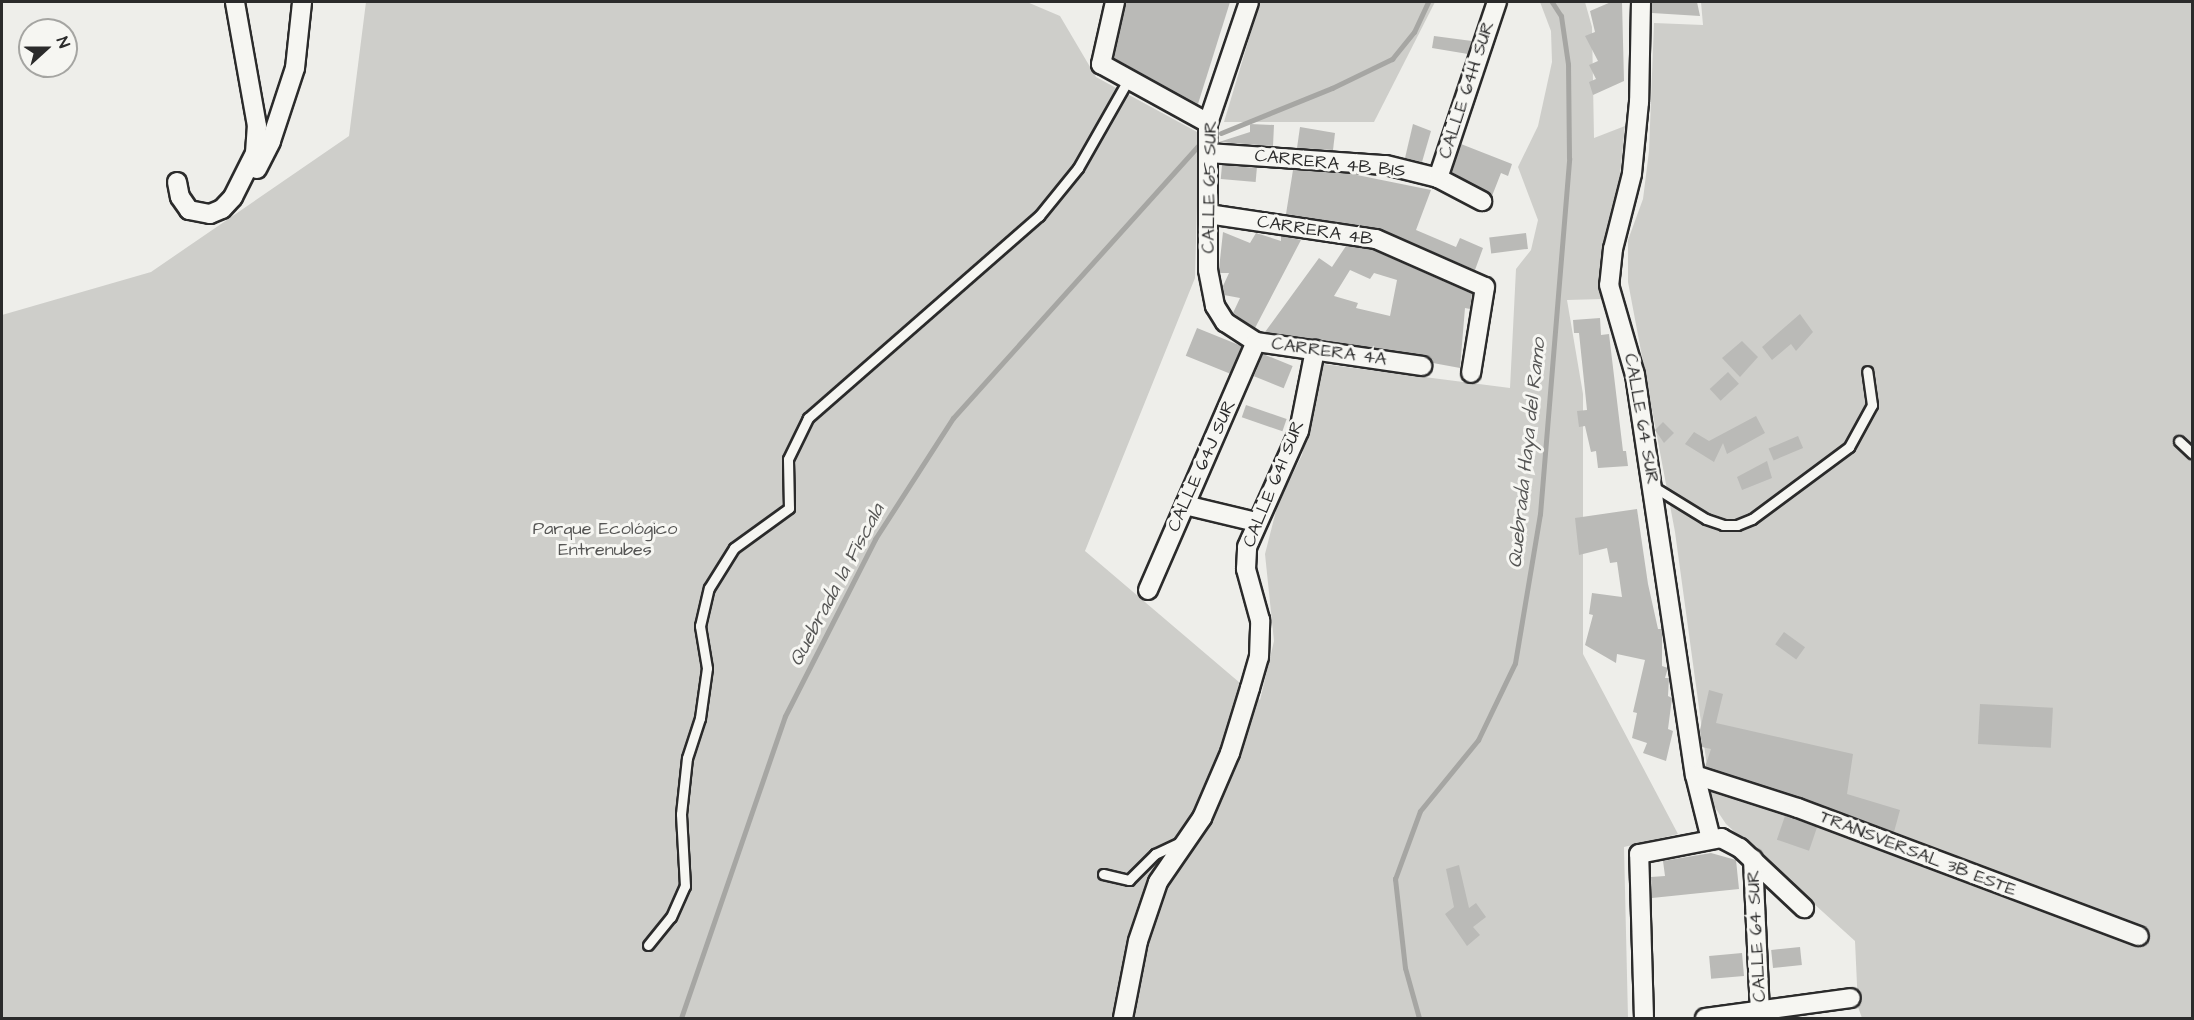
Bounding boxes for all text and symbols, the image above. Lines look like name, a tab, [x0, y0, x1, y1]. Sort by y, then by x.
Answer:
north arrow	[18, 18, 78, 78]
street label: CALLE 64H SUR	[1435, 19, 1499, 161]
text: N	[51, 34, 75, 51]
street label: CALLE 65 SUR	[1198, 120, 1222, 254]
street label: CARRERA 4B BIS	[1254, 145, 1406, 183]
street label: CARRERA 4B	[1255, 211, 1375, 251]
street label: CARRERA 4A	[1270, 333, 1388, 371]
water label: Quebrada Haya del Ramo	[1503, 337, 1551, 569]
street label: CALLE 64 SUR	[1619, 352, 1663, 486]
street label: CALLE 64J SUR	[1163, 397, 1241, 535]
street label: CALLE 64I SUR	[1239, 417, 1309, 551]
water label: Quebrada la Fiscala	[784, 500, 890, 670]
park label: Parque Ecológico Entrenubes	[533, 519, 677, 562]
street label: TRANSVERSAL 3B ESTE	[1816, 806, 2020, 902]
street label: CALLE 64 SUR	[1743, 869, 1771, 1003]

